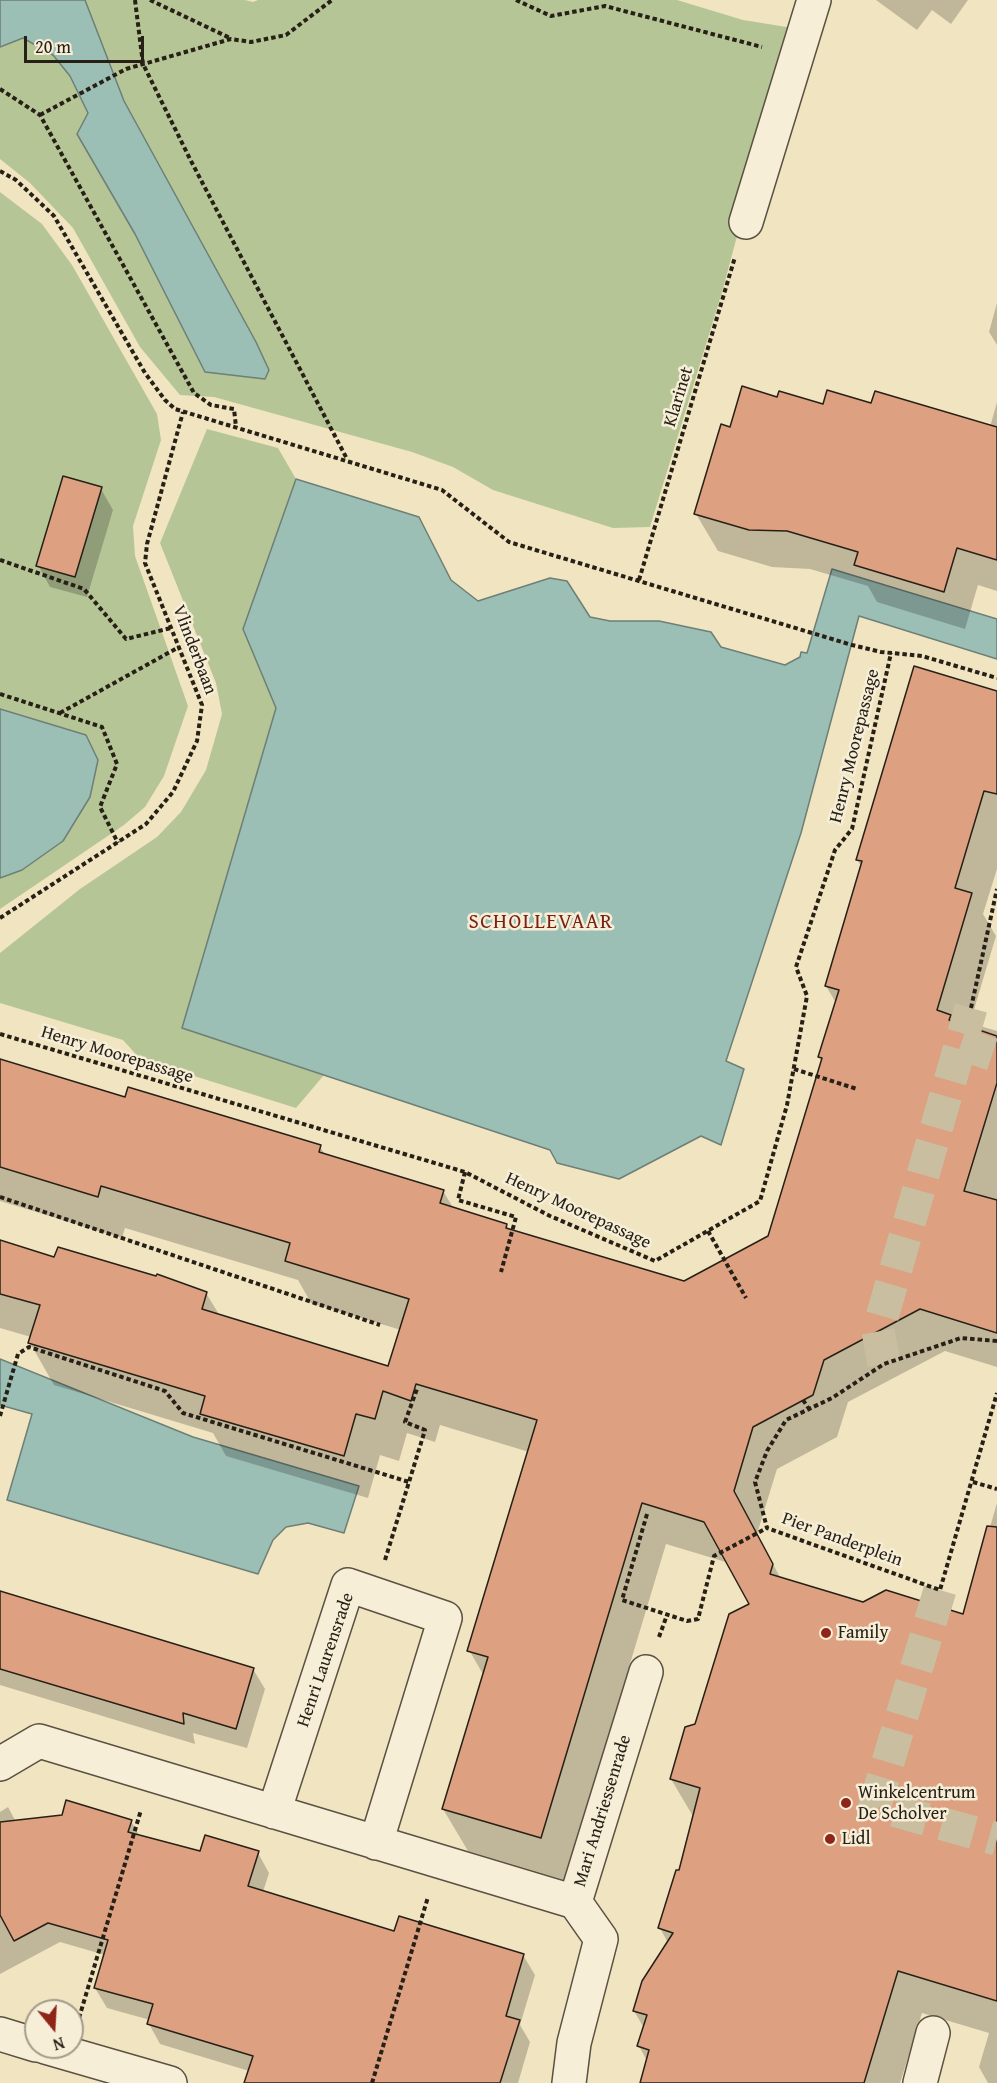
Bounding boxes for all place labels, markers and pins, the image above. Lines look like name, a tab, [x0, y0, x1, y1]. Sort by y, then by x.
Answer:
place label: Family	[838, 1622, 888, 1644]
marker: Family	[819, 1626, 833, 1640]
place label: Winkelcentrum De Scholver	[858, 1782, 975, 1824]
marker: Winkelcentrum De Scholver	[839, 1796, 853, 1810]
place label: Lidl	[842, 1828, 870, 1850]
marker: Lidl	[823, 1832, 837, 1846]

